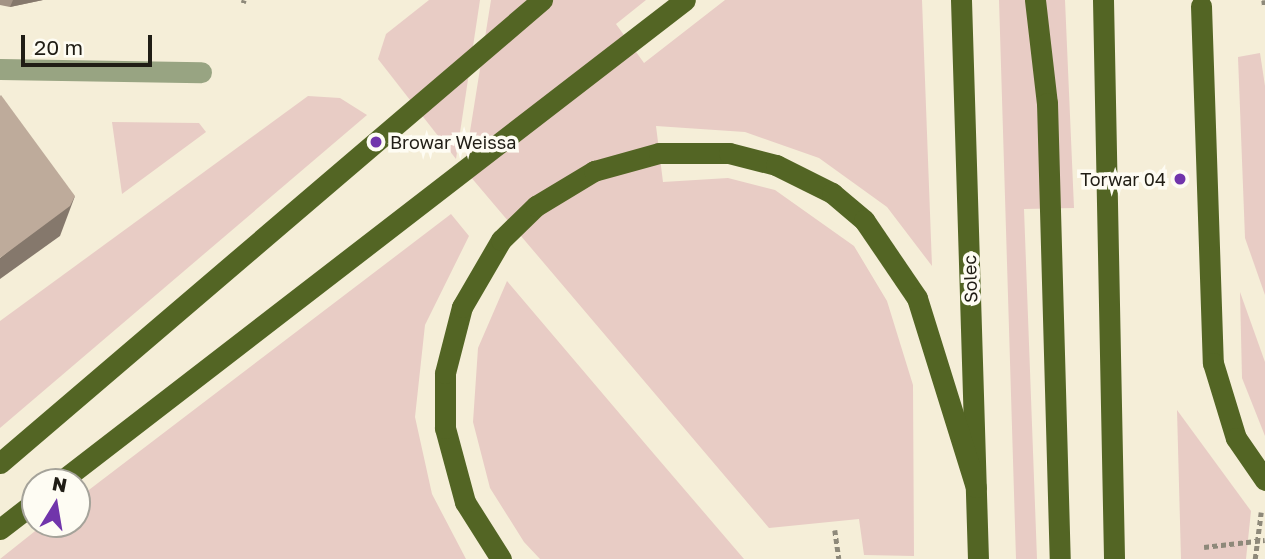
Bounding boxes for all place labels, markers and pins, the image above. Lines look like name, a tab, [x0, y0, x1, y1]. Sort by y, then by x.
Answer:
place label: Browar Weissa	[390, 131, 517, 153]
marker: Browar Weissa	[368, 134, 384, 150]
place label: Torwar 04	[1080, 168, 1166, 190]
marker: Torwar 04	[1172, 171, 1188, 187]

